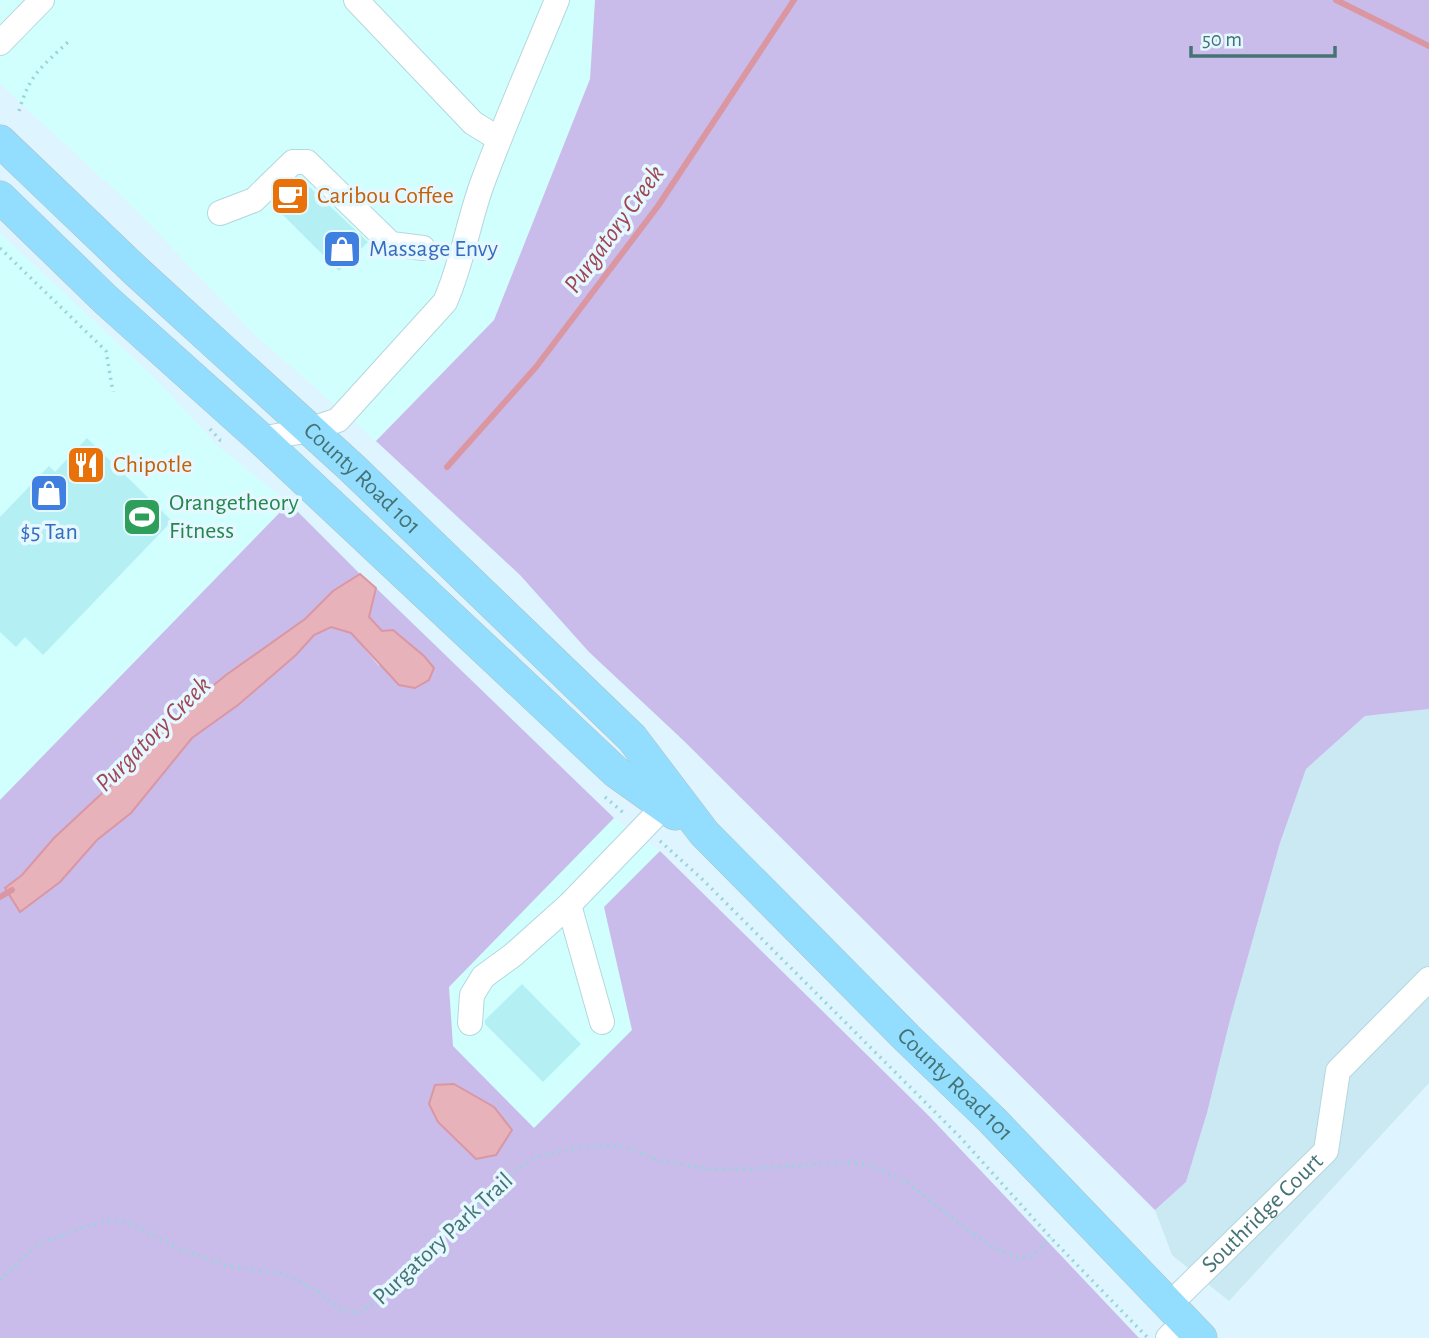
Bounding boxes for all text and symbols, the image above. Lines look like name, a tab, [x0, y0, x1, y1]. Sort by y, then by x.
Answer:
scale bar	[1191, 14, 1334, 58]
text: 50 m	[1202, 29, 1242, 50]
water label: Purgatory Creek	[559, 160, 669, 298]
cafe icon: Caribou Coffee	[269, 175, 311, 217]
place label: Caribou Coffee	[317, 184, 454, 208]
shop icon: Massage Envy	[321, 228, 363, 270]
place label: Massage Envy	[369, 237, 498, 261]
street label: County Road 101	[299, 418, 425, 539]
restaurant icon: Chipotle	[65, 444, 107, 486]
place label: Chipotle	[113, 453, 192, 477]
shop icon: $5 Tan	[28, 472, 70, 514]
place label: Orangetheory Fitness	[169, 491, 299, 543]
sports icon: Orangetheory Fitness	[121, 496, 163, 538]
place label: $5 Tan	[20, 520, 78, 544]
water label: Purgatory Creek	[90, 671, 216, 797]
street label: County Road 101	[892, 1023, 1017, 1146]
street label: Southridge Court	[1197, 1149, 1328, 1277]
street label: Purgatory Park Trail	[368, 1168, 518, 1310]

